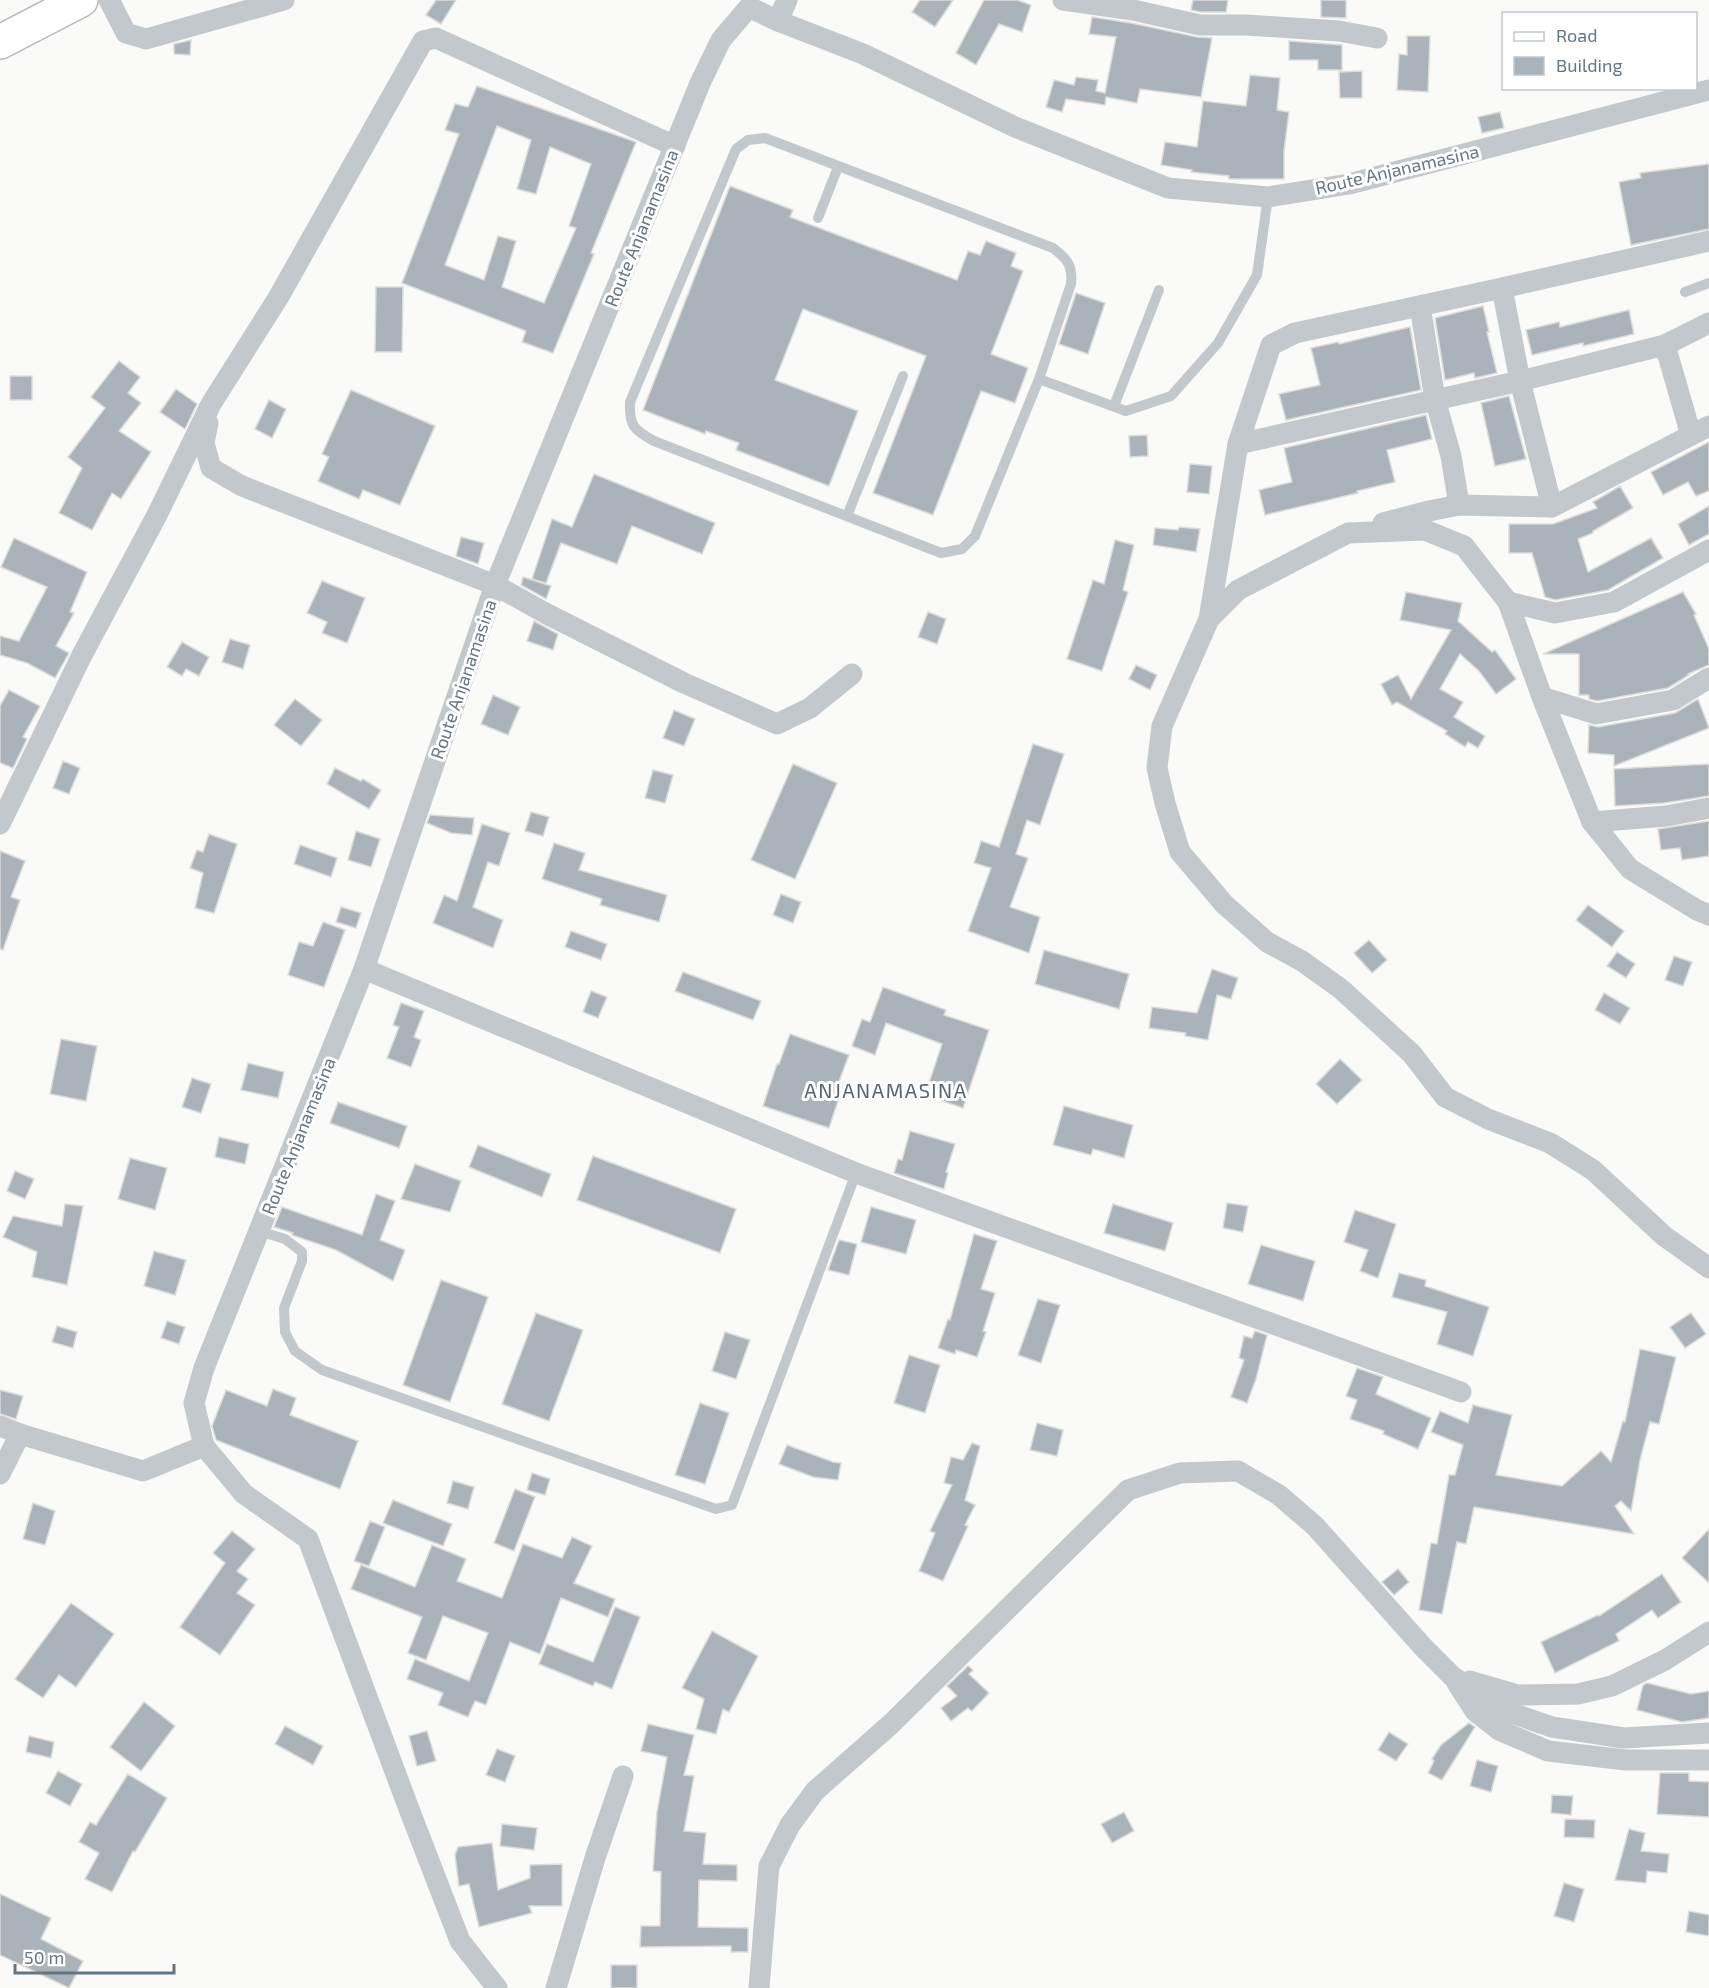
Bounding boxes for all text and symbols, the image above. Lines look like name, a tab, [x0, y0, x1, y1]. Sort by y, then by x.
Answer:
legend	[1502, 12, 1697, 90]
text: Road	[1556, 24, 1597, 46]
text: Building	[1556, 54, 1623, 76]
street label: Route Anjanamasina	[1313, 139, 1481, 199]
street label: Route Anjanamasina	[599, 146, 683, 310]
street label: Route Anjanamasina	[425, 596, 501, 762]
street label: Route Anjanamasina	[256, 1054, 340, 1218]
district label: ANJANAMASINA	[804, 1078, 968, 1102]
scale bar	[15, 1937, 174, 1975]
text: 50 m	[24, 1946, 64, 1968]

